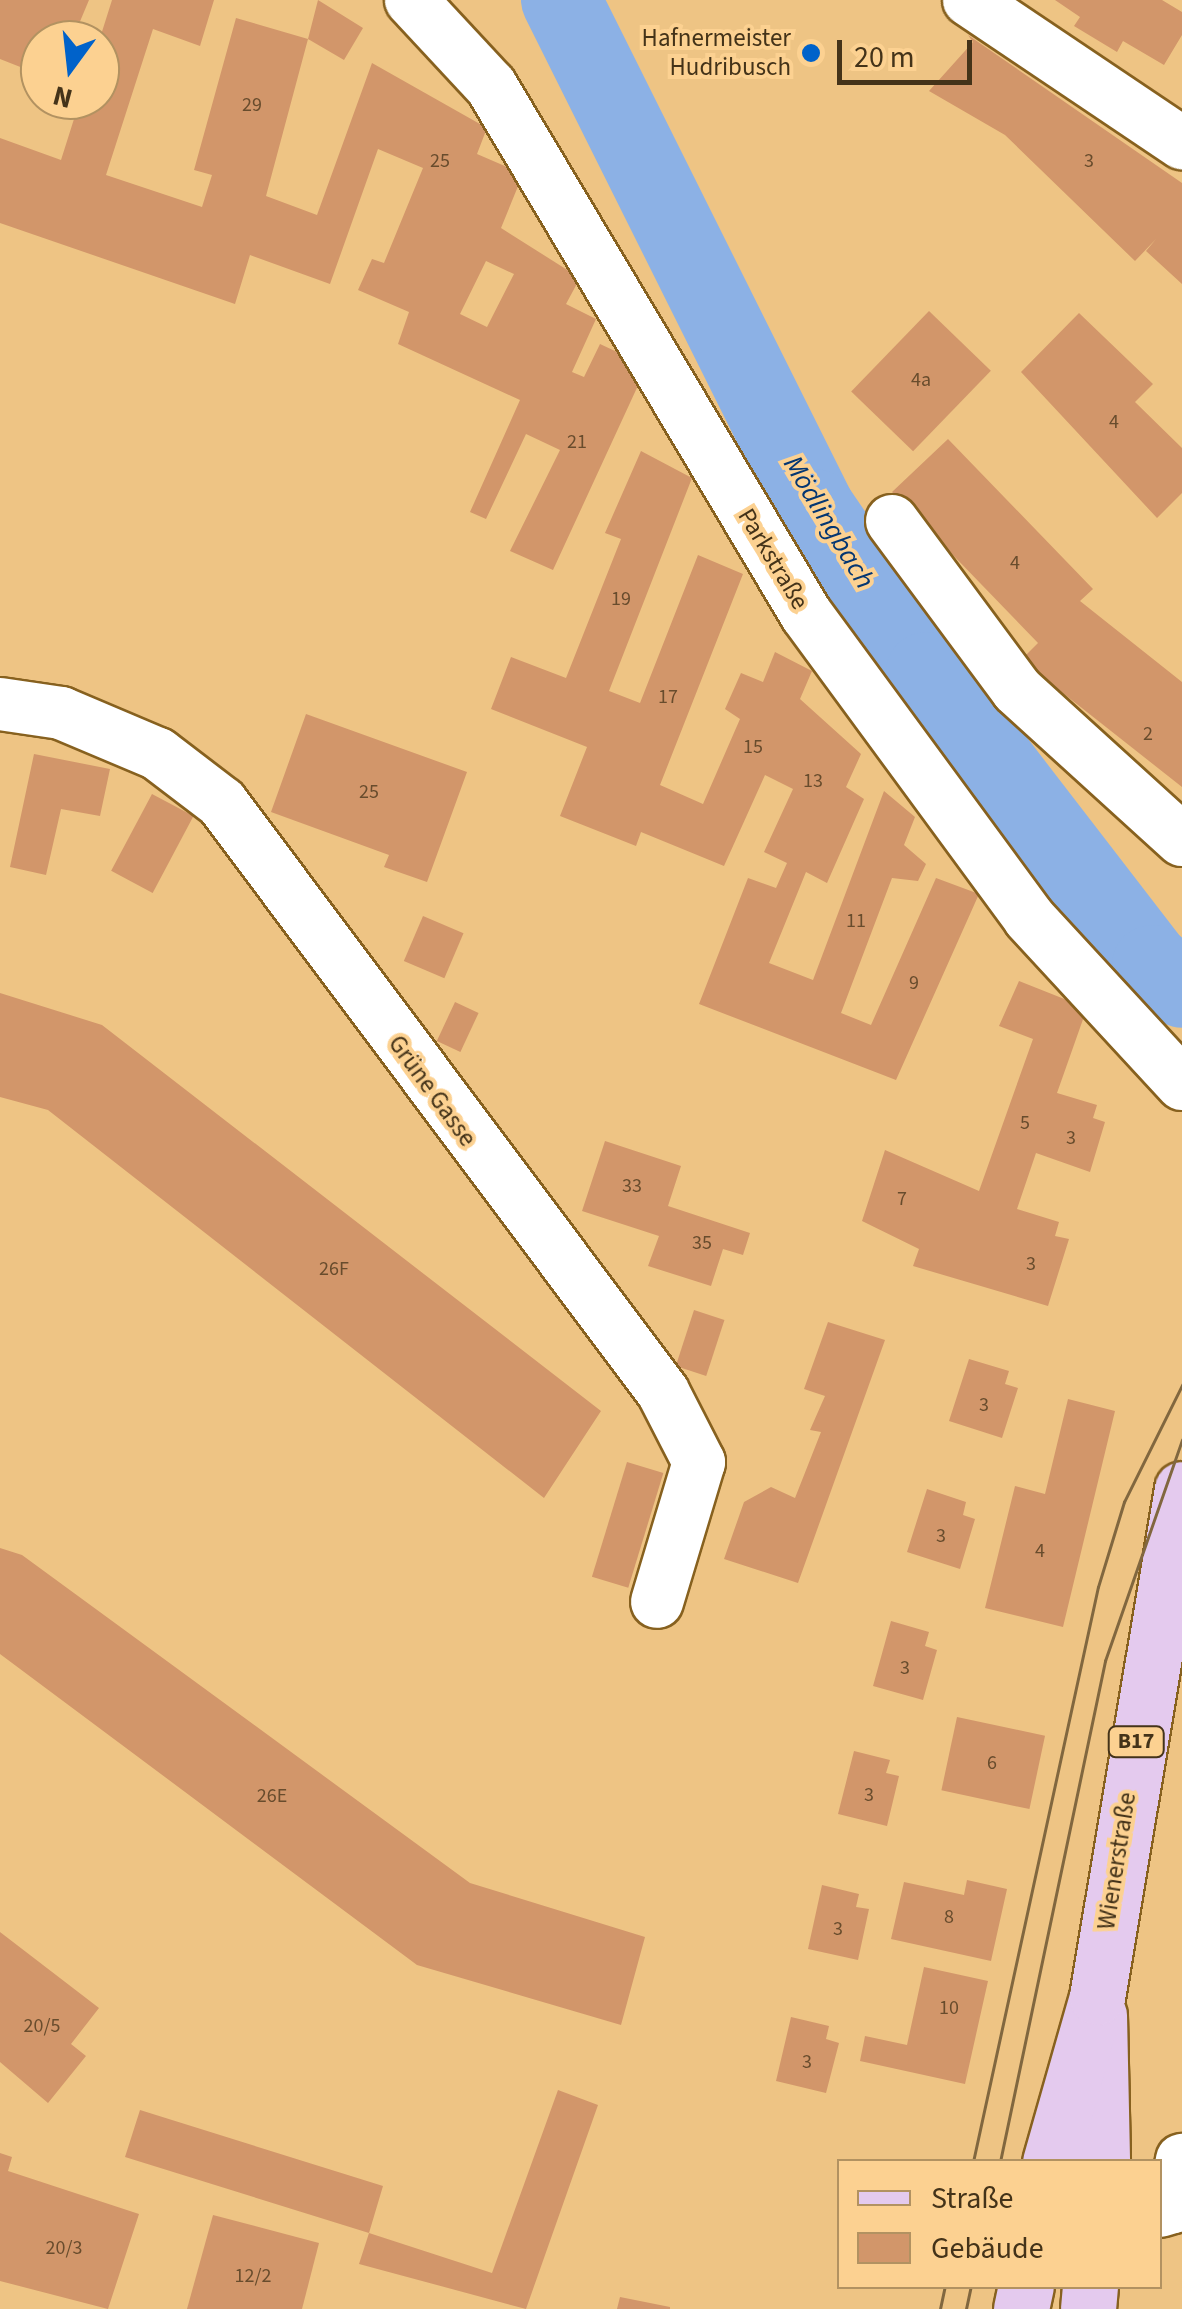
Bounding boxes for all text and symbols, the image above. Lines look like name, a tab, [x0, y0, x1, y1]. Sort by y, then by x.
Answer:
north arrow	[20, 20, 120, 120]
scale bar	[842, 20, 977, 82]
place label: Hafnermeister Hudribusch	[642, 24, 791, 83]
text: 20 m	[854, 36, 915, 79]
marker: Hafnermeister Hudribusch	[800, 42, 822, 64]
text: N	[49, 75, 77, 119]
house number: 29	[242, 93, 262, 117]
house number: 25	[430, 149, 450, 173]
house number: 3	[1084, 149, 1094, 173]
house number: 4a	[911, 368, 931, 392]
house number: 4	[1109, 410, 1119, 434]
house number: 21	[567, 430, 587, 454]
water label: Mödlingbach	[776, 449, 882, 595]
street label: Parkstraße	[731, 503, 815, 615]
house number: 4	[1010, 551, 1020, 575]
house number: 19	[611, 587, 631, 611]
house number: 17	[658, 685, 678, 709]
house number: 2	[1143, 722, 1153, 746]
house number: 15	[743, 735, 763, 759]
house number: 13	[803, 769, 823, 793]
house number: 25	[359, 780, 379, 804]
house number: 11	[846, 909, 866, 933]
house number: 9	[909, 971, 919, 995]
street label: Grüne Gasse	[382, 1030, 482, 1152]
house number: 5	[1020, 1111, 1030, 1135]
house number: 3	[1066, 1126, 1076, 1150]
house number: 33	[622, 1174, 642, 1198]
house number: 7	[897, 1187, 907, 1211]
house number: 35	[692, 1231, 712, 1255]
house number: 3	[1026, 1252, 1036, 1276]
house number: 26F	[319, 1257, 349, 1281]
house number: 3	[979, 1393, 989, 1417]
house number: 3	[936, 1524, 946, 1548]
house number: 4	[1035, 1539, 1045, 1563]
house number: 3	[900, 1656, 910, 1680]
road number: B17	[1106, 1725, 1166, 1759]
house number: 6	[987, 1751, 997, 1775]
house number: 3	[864, 1783, 874, 1807]
house number: 26E	[257, 1784, 287, 1808]
street label: Wienerstraße	[1091, 1790, 1143, 1932]
house number: 8	[944, 1905, 954, 1929]
house number: 3	[833, 1917, 843, 1941]
house number: 10	[939, 1996, 959, 2020]
house number: 20/5	[24, 2014, 60, 2038]
house number: 3	[802, 2050, 812, 2074]
legend	[837, 2159, 1162, 2289]
text: Straße	[931, 2177, 1013, 2220]
text: Gebäude	[931, 2227, 1044, 2270]
house number: 20/3	[46, 2236, 82, 2260]
house number: 12/2	[235, 2264, 271, 2288]

